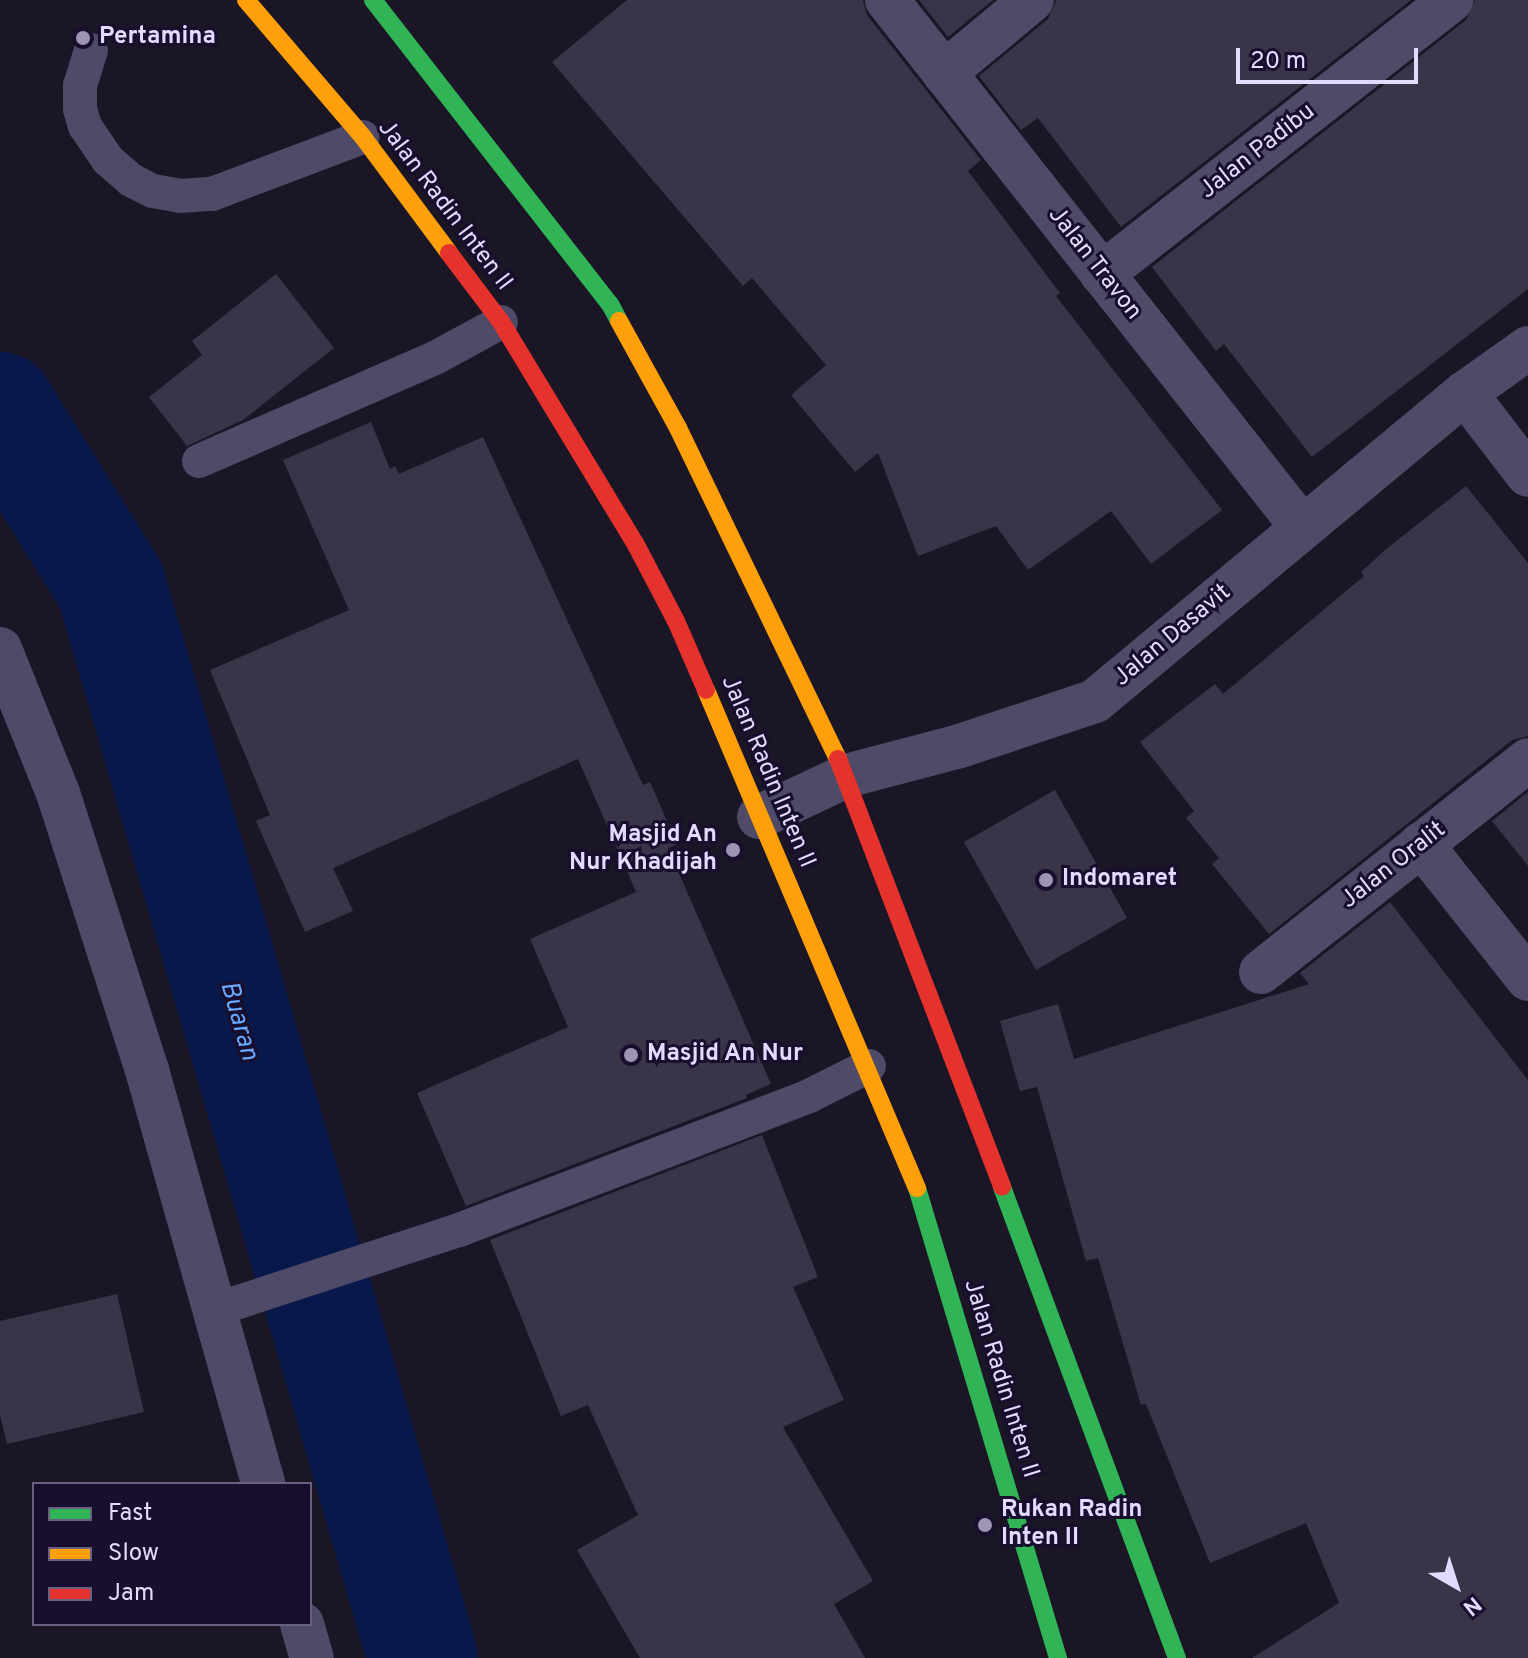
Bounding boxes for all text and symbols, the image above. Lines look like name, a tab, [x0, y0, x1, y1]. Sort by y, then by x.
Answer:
place label: Pertamina	[99, 24, 216, 52]
marker: Pertamina	[74, 29, 92, 47]
scale bar	[1240, 32, 1422, 82]
text: 20 m	[1250, 47, 1306, 77]
street label: Jalan Padibu	[1195, 98, 1321, 206]
street label: Jalan Radin Inten II	[370, 115, 518, 297]
street label: Jalan Travon	[1041, 201, 1147, 327]
street label: Jalan Dasavit	[1109, 579, 1237, 693]
street label: Jalan Radin Inten II	[713, 672, 821, 872]
street label: Jalan Oralit	[1336, 816, 1452, 916]
place label: Masjid An Nur Khadijah	[569, 822, 717, 878]
marker: Masjid An Nur Khadijah	[724, 841, 742, 859]
place label: Indomaret	[1062, 866, 1177, 894]
marker: Indomaret	[1037, 871, 1055, 889]
water label: Buaran	[212, 978, 264, 1064]
place label: Masjid An Nur	[647, 1041, 804, 1069]
marker: Masjid An Nur	[622, 1046, 640, 1064]
street label: Jalan Radin Inten II	[956, 1276, 1044, 1482]
legend	[32, 1482, 312, 1626]
place label: Rukan Radin Inten II	[1001, 1497, 1142, 1553]
text: Fast	[108, 1499, 152, 1529]
marker: Rukan Radin Inten II	[976, 1516, 994, 1534]
text: Slow	[108, 1539, 159, 1569]
north arrow	[1416, 1546, 1496, 1626]
text: Jam	[108, 1579, 154, 1609]
text: N	[1457, 1590, 1486, 1620]

